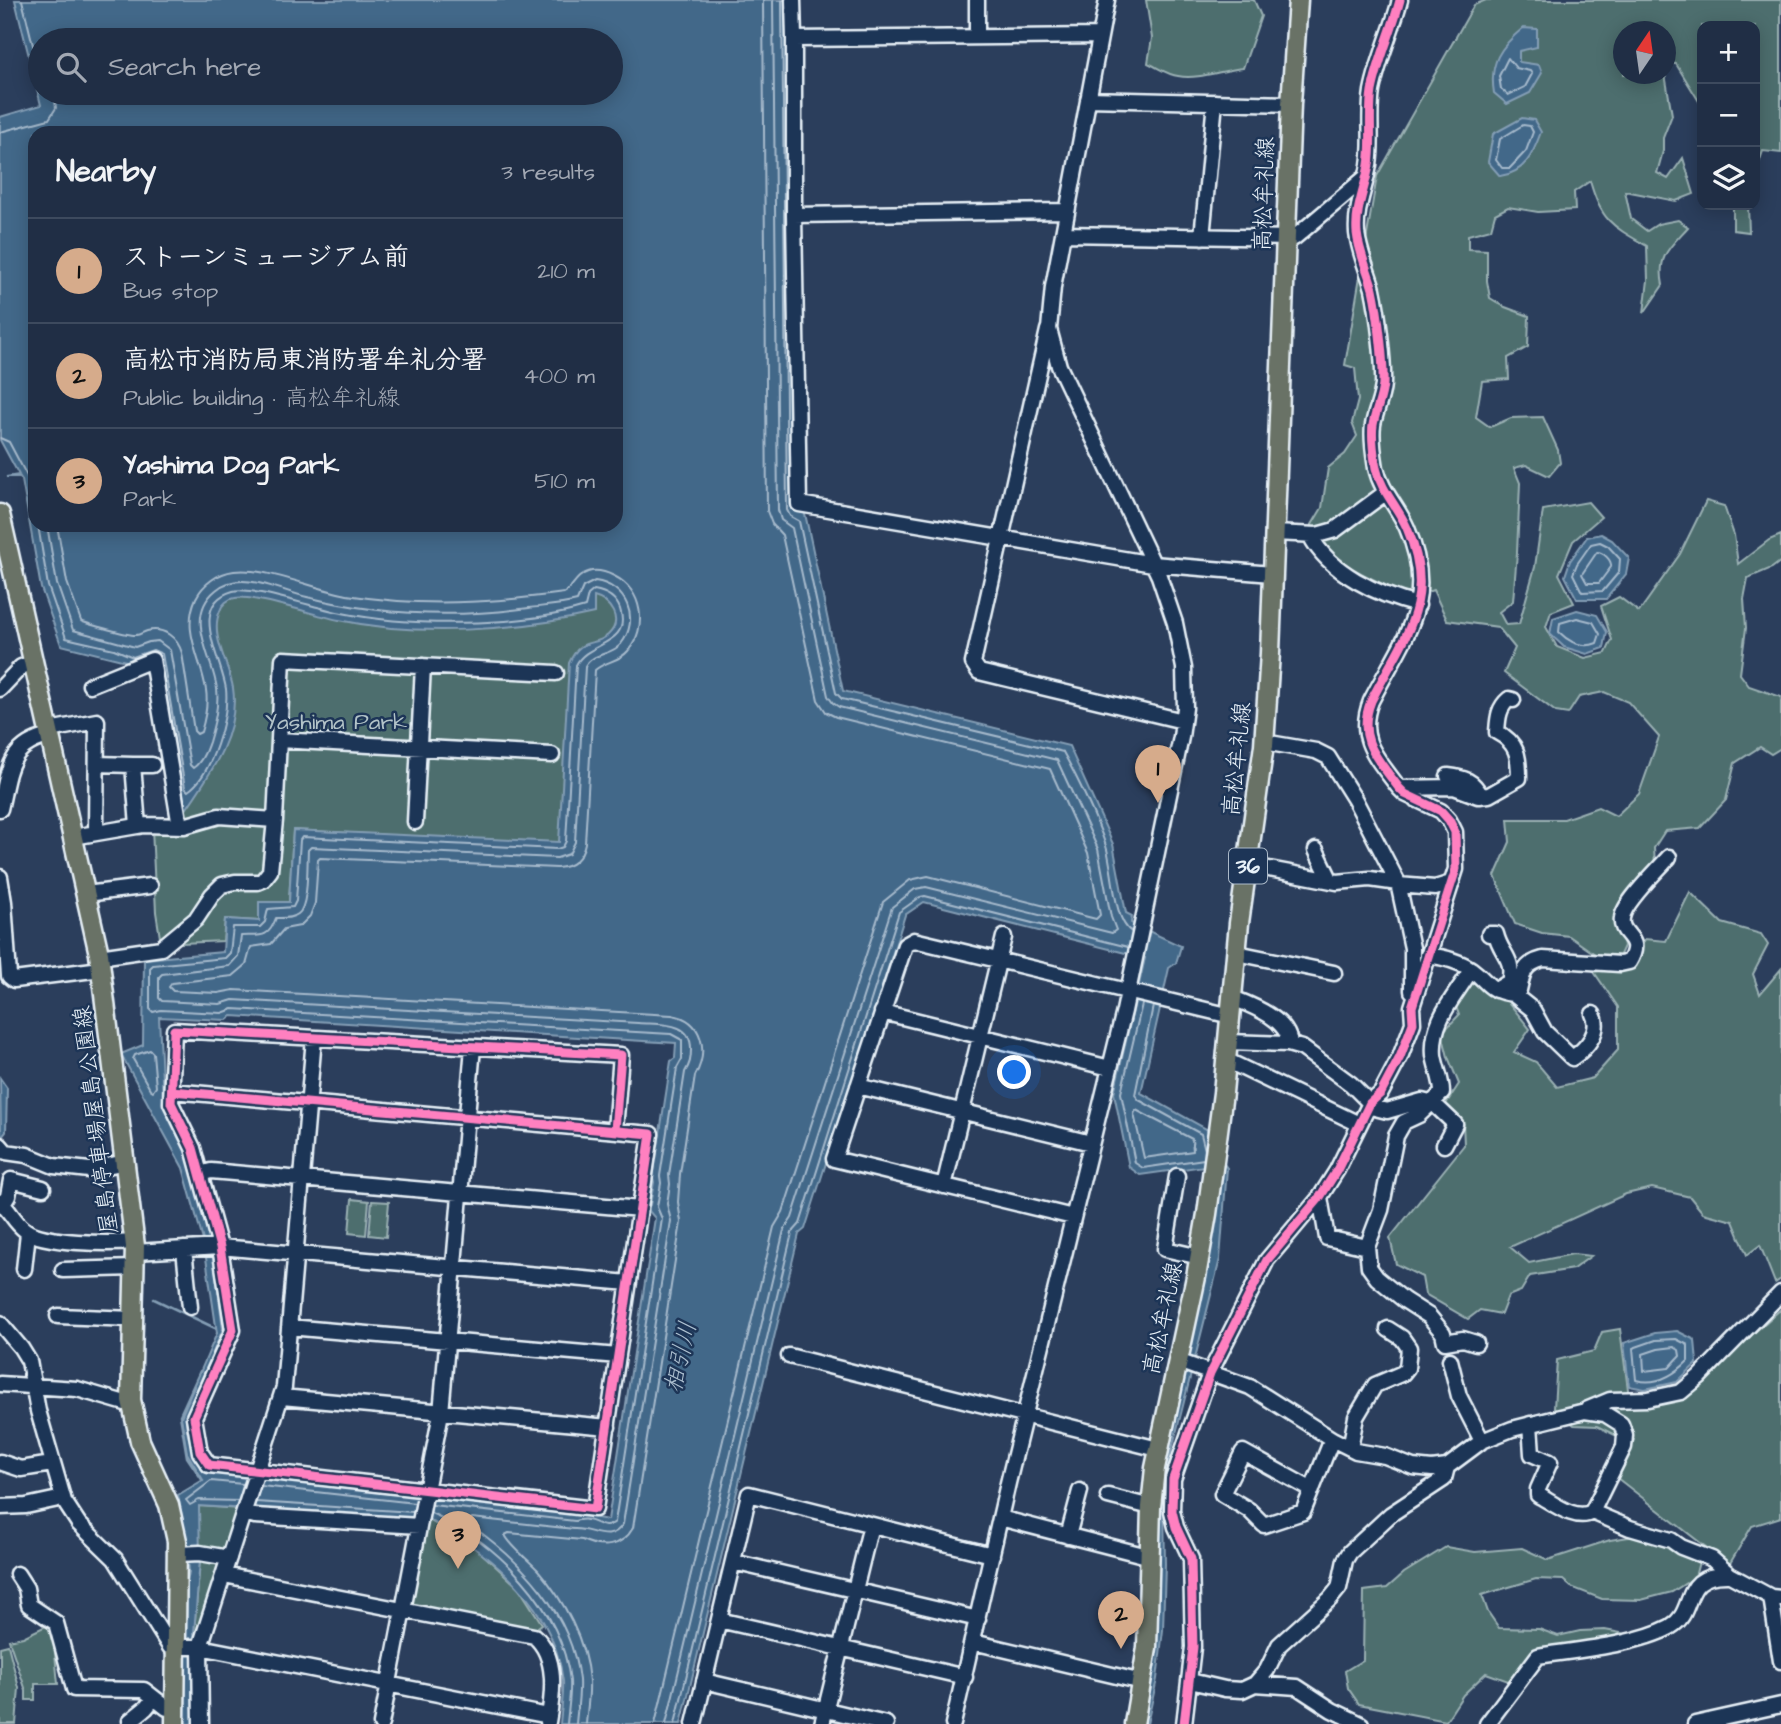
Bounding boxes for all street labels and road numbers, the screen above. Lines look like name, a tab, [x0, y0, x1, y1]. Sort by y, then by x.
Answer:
street label: 高松牟礼線	[1246, 136, 1282, 252]
street label: 高松牟礼線	[1215, 700, 1259, 818]
road number: 36	[1229, 848, 1267, 884]
street label: 屋島停車場屋島公園線	[66, 1004, 126, 1236]
street label: 高松牟礼線	[1135, 1259, 1191, 1378]

